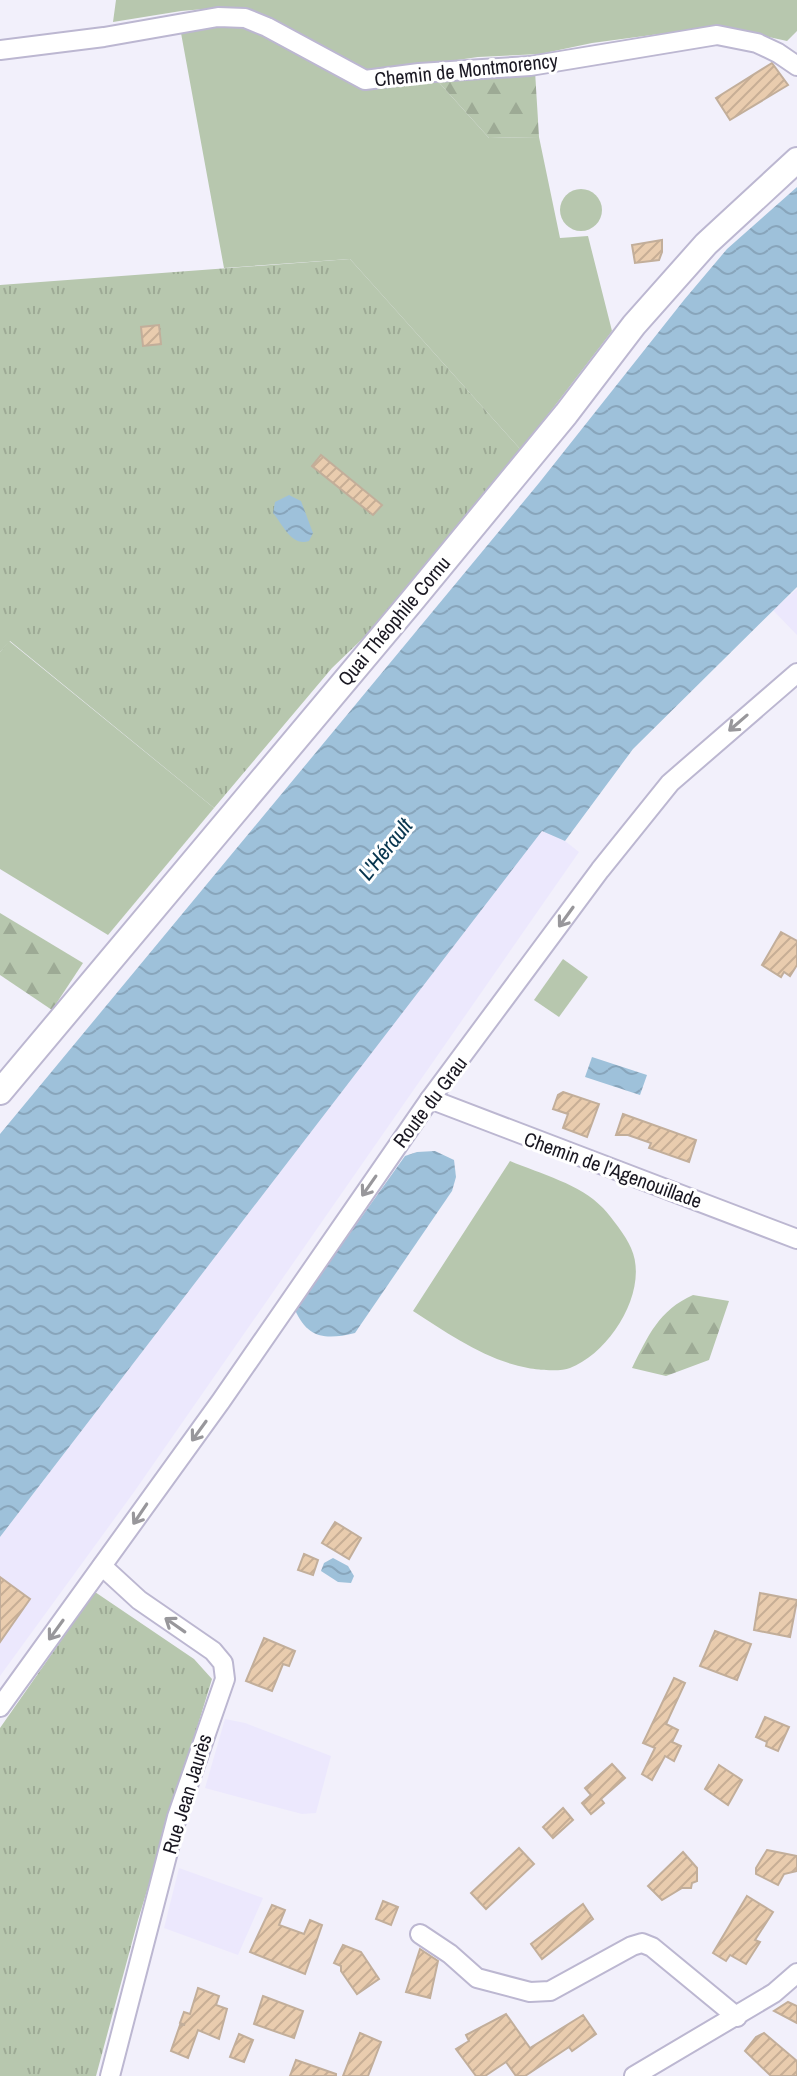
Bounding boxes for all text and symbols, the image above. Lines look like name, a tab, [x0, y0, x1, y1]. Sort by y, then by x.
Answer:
street label: Chemin de Montmorency	[373, 46, 560, 93]
street label: Quai Théophile Cornu	[331, 550, 456, 691]
one-way arrow	[728, 714, 748, 732]
water label: L'Hérault	[351, 811, 420, 886]
one-way arrow	[557, 906, 574, 927]
street label: Route du Grau	[386, 1051, 473, 1153]
street label: Chemin de l'Agenouillade	[521, 1125, 706, 1214]
one-way arrow	[361, 1174, 377, 1196]
one-way arrow	[191, 1420, 207, 1442]
one-way arrow	[132, 1502, 148, 1524]
one-way arrow	[164, 1616, 186, 1633]
one-way arrow	[48, 1618, 65, 1640]
street label: Rue Jean Jaurès	[155, 1731, 218, 1857]

